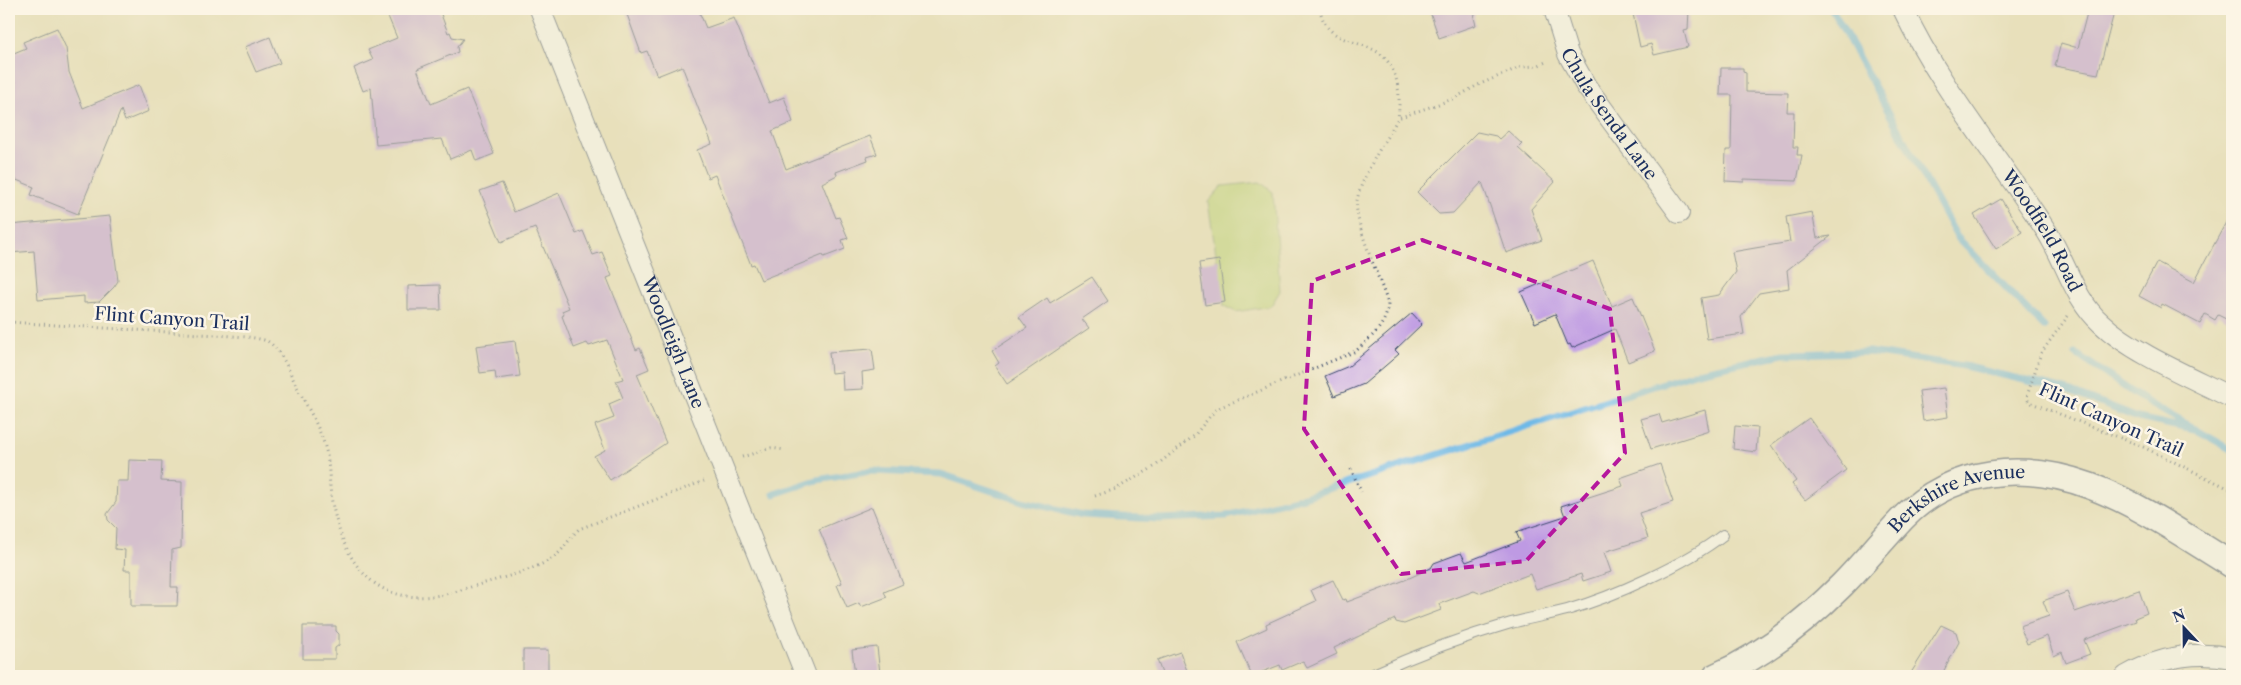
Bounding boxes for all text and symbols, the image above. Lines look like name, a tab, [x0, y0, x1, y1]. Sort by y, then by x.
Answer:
street label: Chula Senda Lane	[1556, 44, 1662, 184]
street label: Woodfield Road	[1996, 165, 2086, 295]
street label: Woodleigh Lane	[636, 272, 709, 412]
street label: Flint Canyon Trail	[94, 303, 250, 335]
street label: Flint Canyon Trail	[2036, 378, 2186, 462]
street label: Berkshire Avenue	[1884, 461, 2025, 537]
north arrow	[2158, 602, 2208, 652]
text: N	[2170, 605, 2188, 627]

